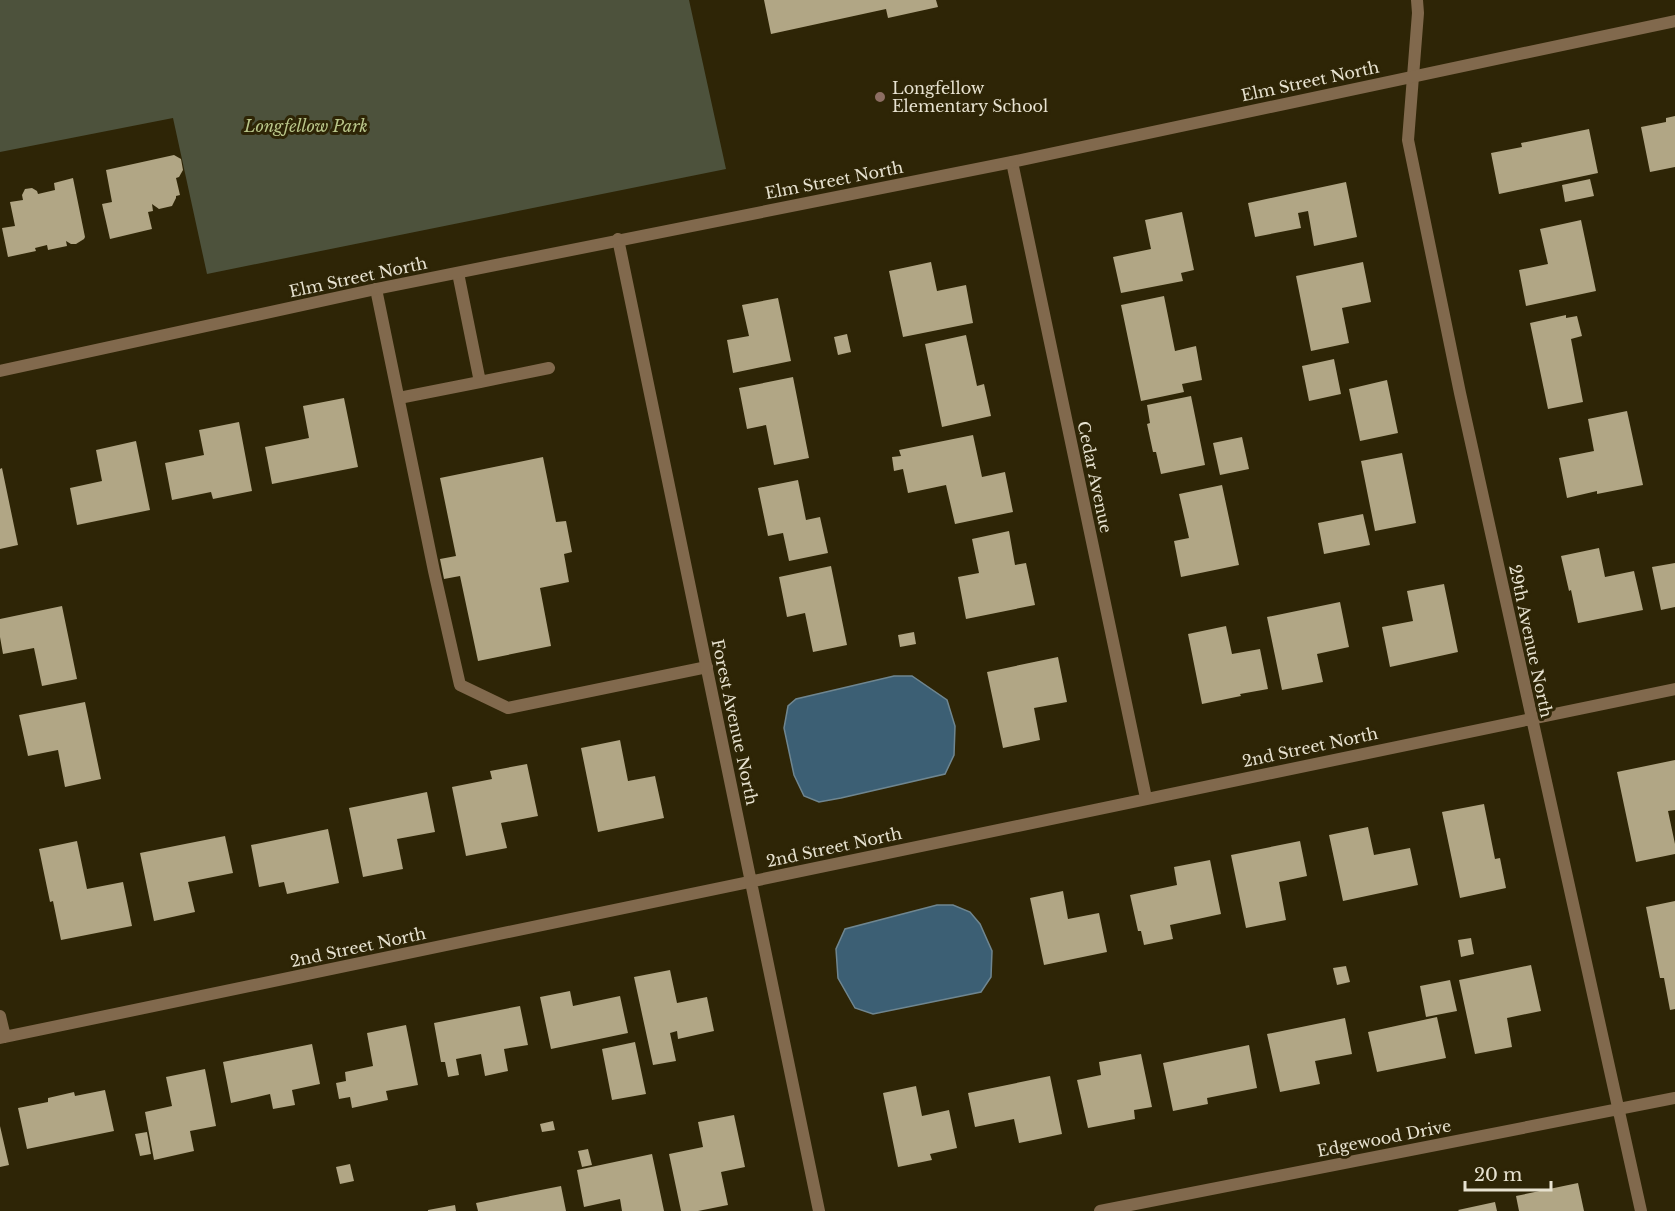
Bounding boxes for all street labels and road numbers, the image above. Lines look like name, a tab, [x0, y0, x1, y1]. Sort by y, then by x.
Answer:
street label: Elm Street North	[1239, 57, 1381, 105]
street label: Elm Street North	[763, 157, 905, 203]
street label: Elm Street North	[287, 253, 429, 301]
street label: Cedar Avenue	[1073, 419, 1117, 535]
street label: 29th Avenue North	[1505, 563, 1557, 719]
street label: Forest Avenue North	[708, 637, 762, 807]
street label: 2nd Street North	[1240, 723, 1380, 771]
street label: 2nd Street North	[764, 823, 904, 871]
street label: 2nd Street North	[288, 923, 428, 971]
street label: Edgewood Drive	[1315, 1115, 1453, 1161]

